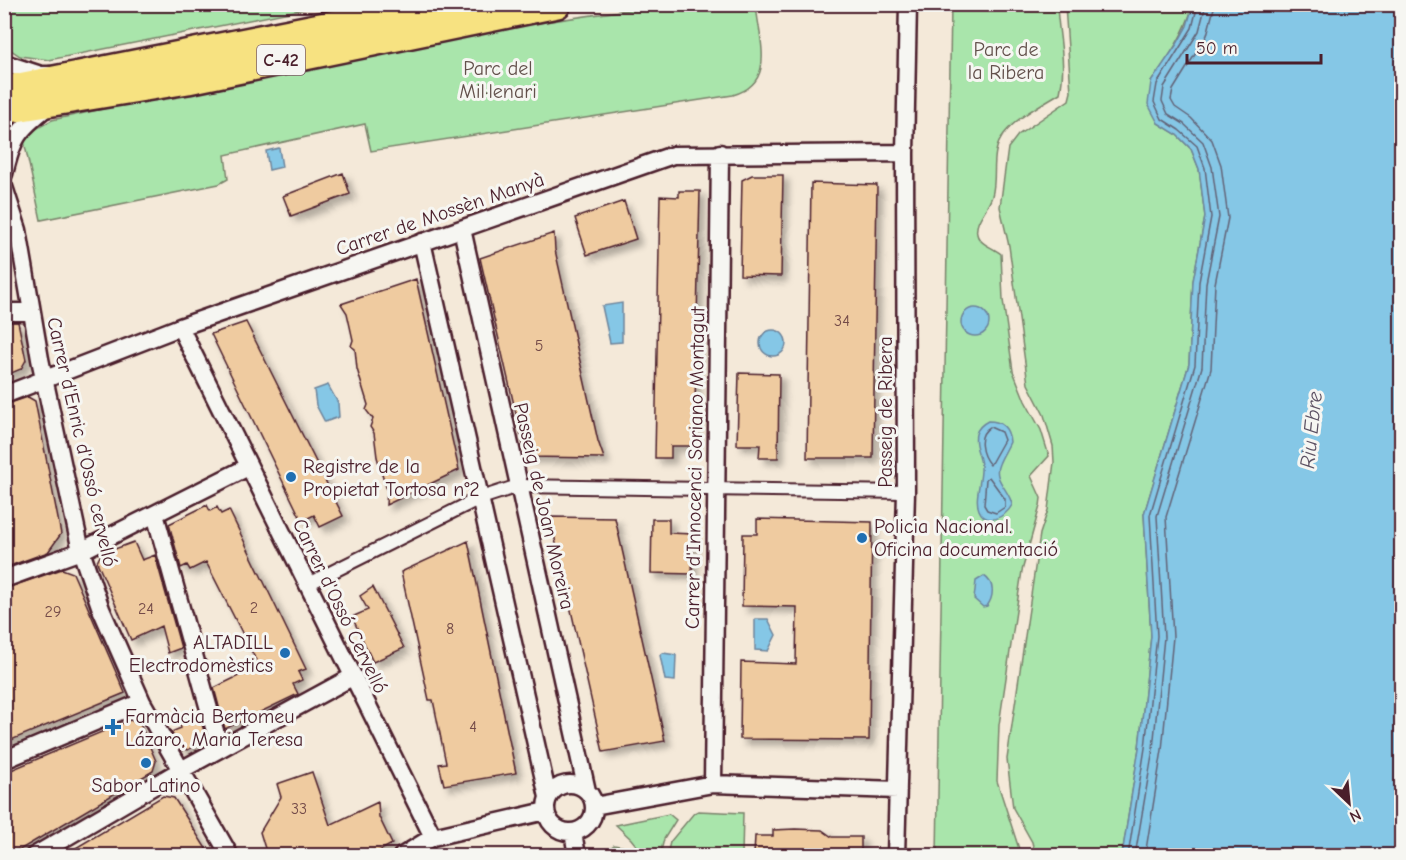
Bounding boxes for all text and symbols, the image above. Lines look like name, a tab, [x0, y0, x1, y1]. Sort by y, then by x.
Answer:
scale bar	[1187, 27, 1320, 65]
park label: Parc de la Ribera	[968, 38, 1044, 84]
text: 50 m	[1196, 38, 1238, 59]
road number: C-42	[257, 45, 305, 75]
park label: Parc del Mil·lenari	[459, 57, 537, 103]
street label: Carrer de Mossèn Manyà	[333, 168, 547, 260]
street label: Carrer d'Innocenci Soriano Montagut	[681, 305, 709, 629]
house number: 34	[834, 312, 850, 330]
street label: Carrer d'Enric d'Ossó cervelló	[42, 315, 122, 569]
street label: Passeig de Ribera	[874, 336, 897, 488]
house number: 5	[535, 337, 543, 355]
water label: Riu Ebre	[1295, 390, 1327, 470]
street label: Passeig de Joan Moreira	[509, 400, 579, 612]
place label: Registre de la Propietat Tortosa n°2	[303, 455, 480, 501]
marker: Registre de la Propietat Tortosa n°2	[284, 470, 298, 484]
street label: Carrer d'Ossó Cervelló	[288, 515, 392, 697]
place label: Policia Nacional. Oficina documentació	[874, 515, 1058, 561]
marker: Policia Nacional. Oficina documentació	[855, 531, 869, 545]
house number: 2	[250, 599, 258, 617]
house number: 24	[138, 600, 154, 618]
house number: 29	[45, 603, 61, 621]
house number: 8	[446, 620, 454, 638]
place label: ALTADILL Electrodomèstics	[129, 631, 273, 677]
marker: ALTADILL Electrodomèstics	[278, 646, 292, 660]
place label: Farmàcia Bertomeu Lázaro, Maria Teresa	[125, 705, 303, 751]
house number: 4	[469, 718, 477, 736]
marker: Farmàcia Bertomeu Lázaro, Maria Teresa	[106, 720, 120, 734]
marker: Sabor Latino	[139, 756, 153, 770]
north arrow	[1319, 773, 1379, 833]
place label: Sabor Latino	[91, 774, 201, 797]
house number: 33	[291, 800, 307, 818]
text: N	[1347, 805, 1364, 826]

